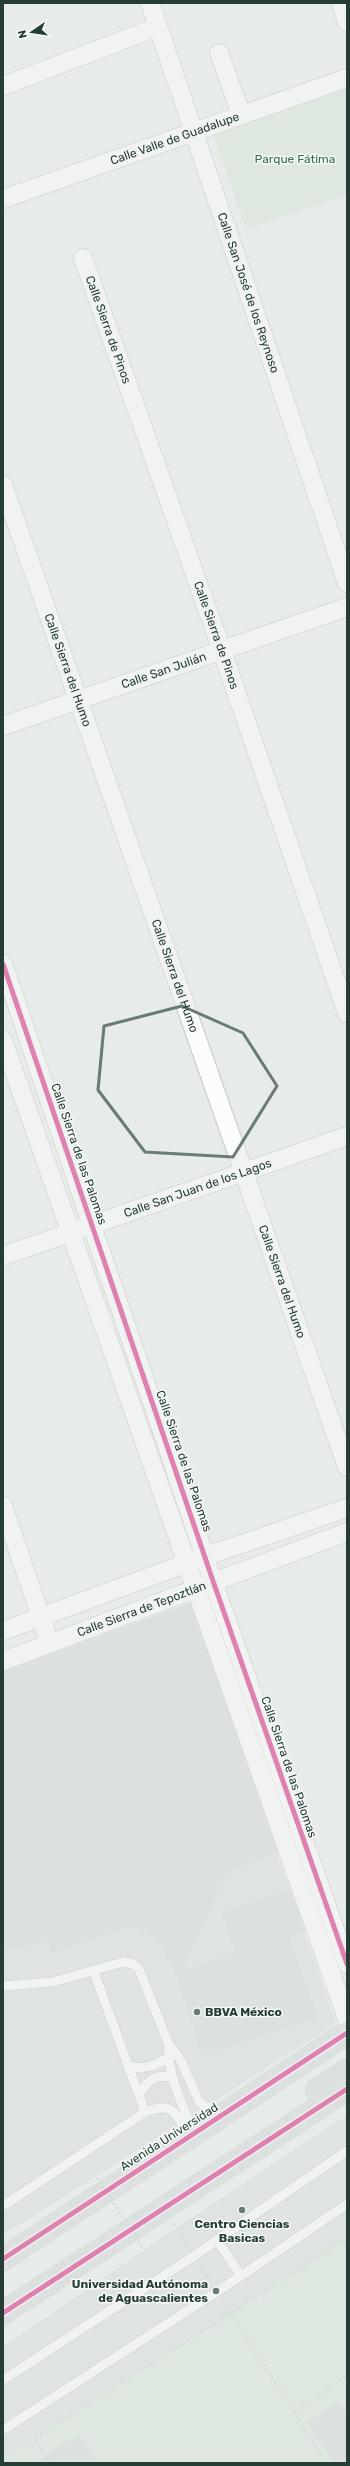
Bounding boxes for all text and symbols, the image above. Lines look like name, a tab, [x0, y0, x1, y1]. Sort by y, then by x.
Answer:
north arrow	[12, 12, 52, 52]
text: N	[16, 29, 30, 39]
street label: Calle Valle de Guadalupe	[108, 109, 241, 168]
park label: Parque Fátima	[255, 152, 335, 166]
street label: Calle San José de los Reynoso	[215, 211, 282, 375]
street label: Calle Sierra de Pinos	[83, 274, 134, 386]
street label: Calle Sierra de Pinos	[191, 579, 242, 691]
street label: Calle Sierra del Humo	[42, 612, 94, 729]
street label: Calle San Julián	[119, 649, 208, 692]
street label: Calle Sierra del Humo	[149, 917, 201, 1034]
street label: Calle Sierra de las Palomas	[48, 1081, 110, 1227]
street label: Calle San Juan de los Lagos	[122, 1156, 273, 1220]
street label: Calle Sierra del Humo	[256, 1223, 308, 1340]
street label: Calle Sierra de las Palomas	[153, 1388, 215, 1534]
street label: Calle Sierra de Tepoztlán	[75, 1579, 208, 1640]
street label: Calle Sierra de las Palomas	[258, 1694, 320, 1840]
place label: BBVA México	[205, 2005, 282, 2019]
marker: BBVA México	[192, 2007, 202, 2017]
street label: Avenida Universidad	[117, 2100, 221, 2174]
marker: Centro Ciencias Basicas	[237, 2205, 247, 2215]
place label: Centro Ciencias Basicas	[194, 2217, 290, 2245]
place label: Universidad Autónoma de Aguascalientes	[72, 2277, 208, 2305]
marker: Universidad Autónoma de Aguascalientes	[211, 2286, 221, 2296]

